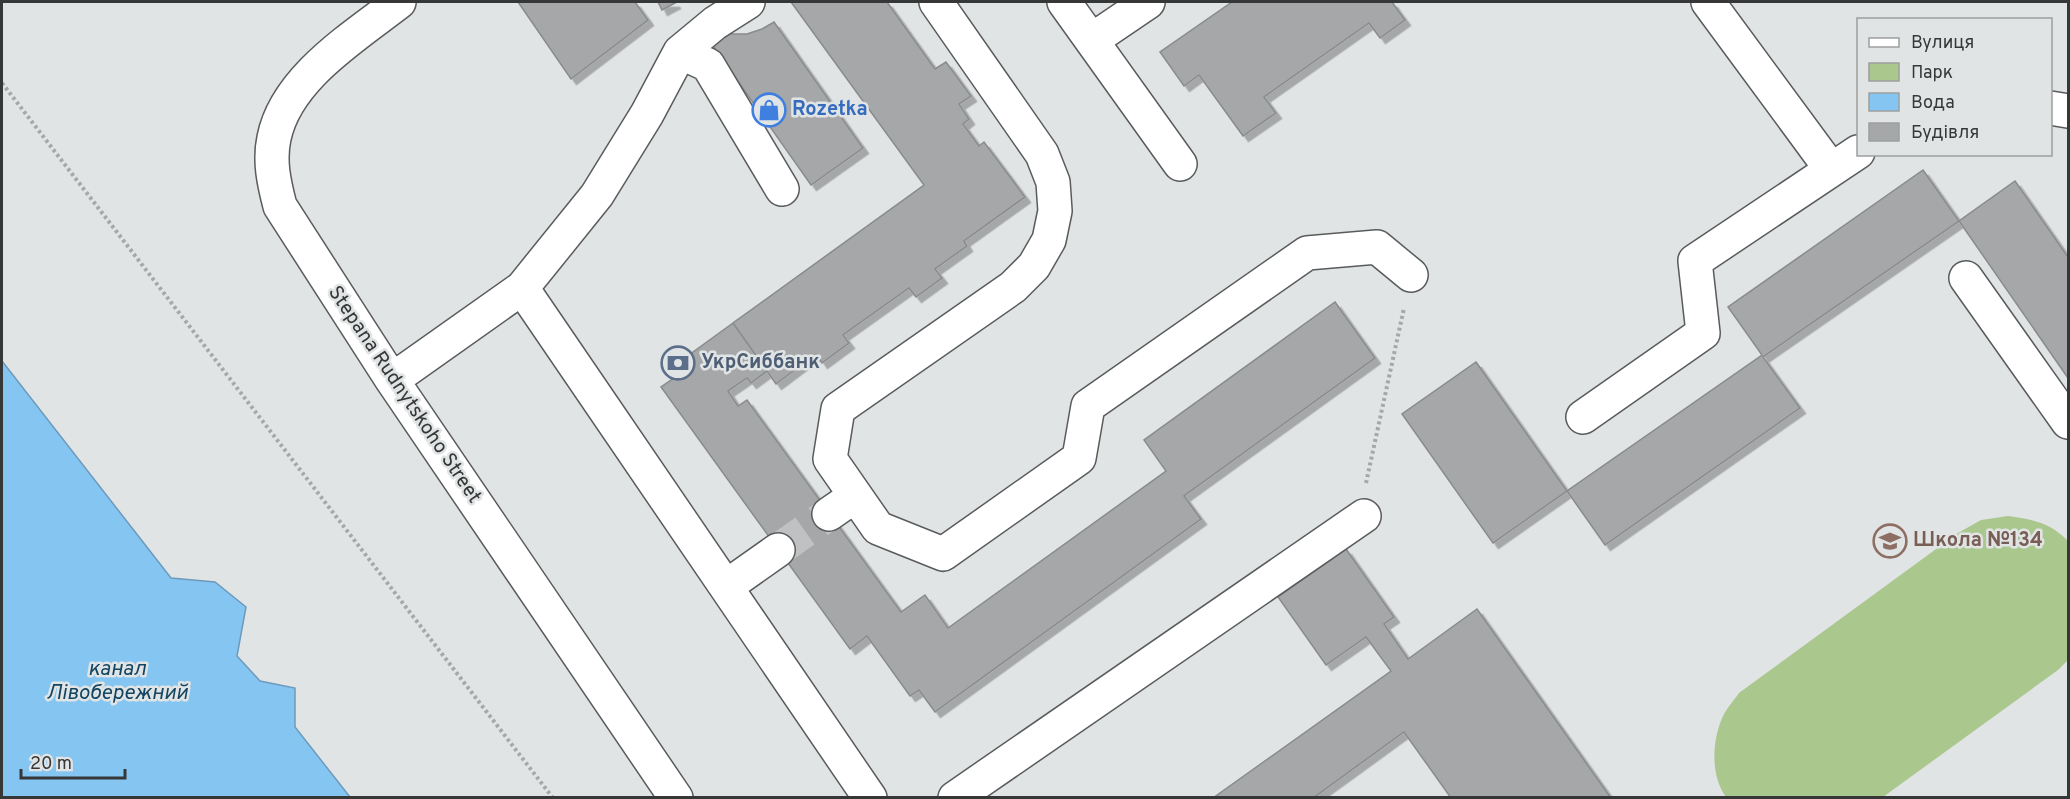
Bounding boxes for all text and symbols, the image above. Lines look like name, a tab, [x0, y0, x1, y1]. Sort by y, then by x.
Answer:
legend	[1857, 18, 2052, 156]
text: Вулиця	[1911, 32, 1974, 55]
text: Парк	[1911, 62, 1953, 85]
shop icon: Rozetka	[751, 92, 787, 128]
text: Вода	[1911, 92, 1955, 115]
place label: Rozetka	[792, 97, 868, 123]
text: Будівля	[1911, 122, 1979, 145]
street label: Stepana Rudnytskoho Street	[321, 281, 487, 509]
bank icon: УкрСиббанк	[660, 345, 696, 381]
place label: УкрСиббанк	[701, 350, 820, 376]
school or university icon: Школа №134	[1872, 523, 1908, 559]
place label: Школа №134	[1913, 528, 2043, 554]
water label: канал Лівобережний	[46, 656, 189, 707]
scale bar	[21, 742, 124, 780]
text: 20 m	[30, 753, 72, 776]

